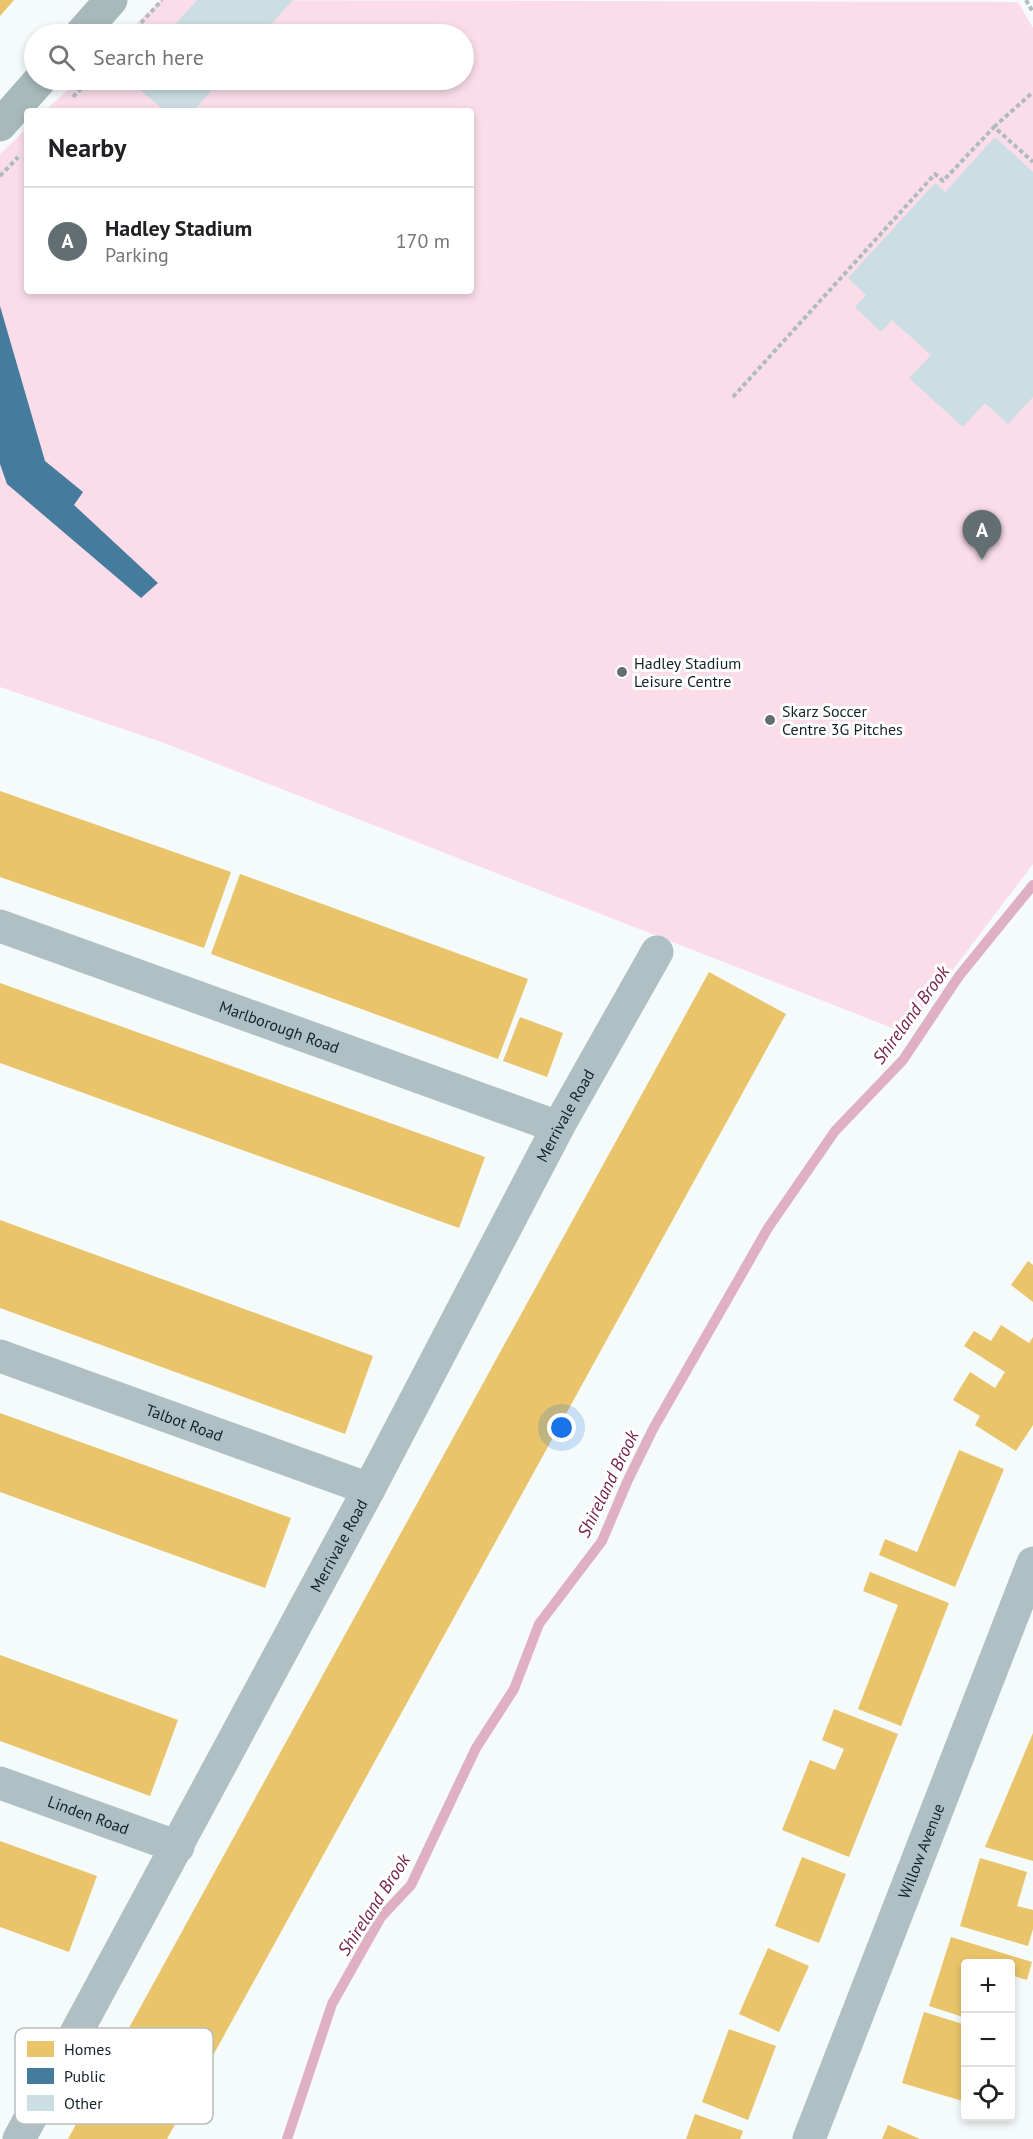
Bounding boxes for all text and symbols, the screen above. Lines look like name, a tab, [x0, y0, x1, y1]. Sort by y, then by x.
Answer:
search box	[24, 24, 474, 90]
icon: search	[45, 41, 78, 74]
text: Search here	[93, 43, 204, 71]
text: Nearby	[48, 131, 126, 164]
text: Hadley Stadium	[105, 214, 252, 242]
text: A	[61, 228, 74, 254]
text: 170 m	[396, 228, 450, 254]
text: Parking	[105, 242, 169, 268]
pin: A	[962, 510, 1002, 560]
place label: Hadley Stadium Leisure Centre	[634, 653, 741, 691]
marker: Hadley Stadium Leisure Centre	[615, 665, 629, 679]
place label: Skarz Soccer Centre 3G Pitches	[782, 701, 903, 739]
marker: Skarz Soccer Centre 3G Pitches	[763, 713, 777, 727]
water label: Shireland Brook	[867, 960, 955, 1069]
street label: Marlborough Road	[217, 996, 342, 1057]
street label: Merrivale Road	[532, 1066, 599, 1165]
street label: Talbot Road	[143, 1399, 226, 1446]
your location	[547, 1413, 576, 1442]
water label: Shireland Brook	[572, 1426, 644, 1541]
street label: Merrivale Road	[305, 1496, 372, 1595]
street label: Linden Road	[45, 1791, 132, 1839]
street label: Willow Avenue	[893, 1801, 949, 1901]
water label: Shireland Brook	[332, 1849, 415, 1960]
map controls	[961, 1959, 1015, 2121]
button: +	[961, 1959, 1015, 2013]
button: −	[961, 2013, 1015, 2067]
legend	[15, 2028, 213, 2124]
text: Homes	[64, 2039, 111, 2059]
text: Public	[64, 2066, 106, 2086]
button: locate	[961, 2067, 1015, 2121]
text: Other	[64, 2093, 103, 2113]

